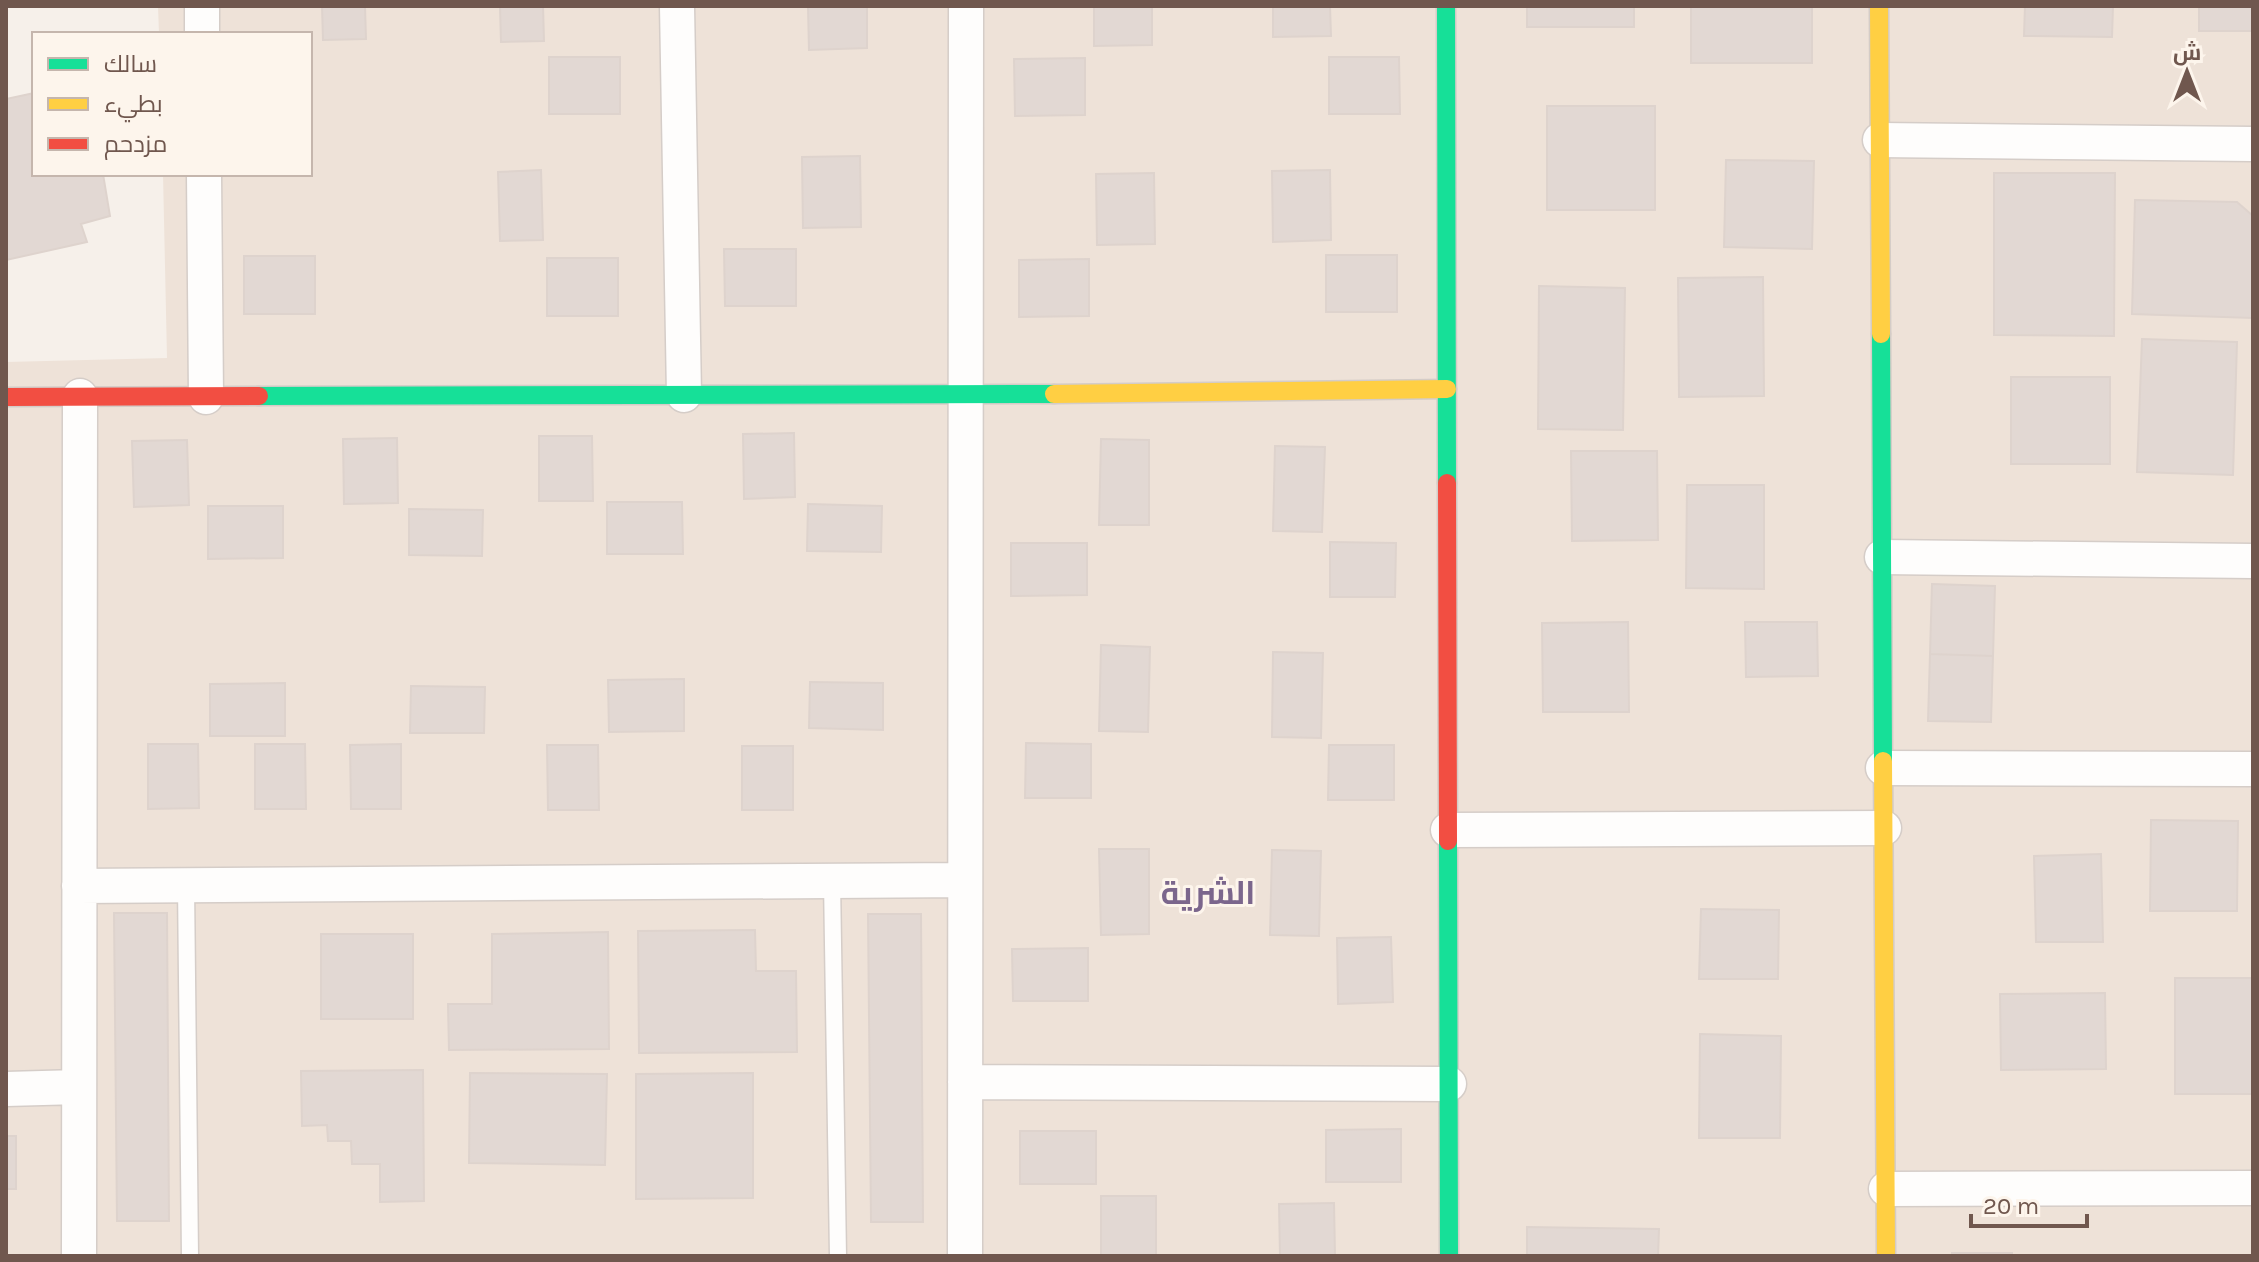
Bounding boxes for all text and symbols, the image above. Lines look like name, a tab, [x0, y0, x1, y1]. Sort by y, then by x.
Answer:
legend	[32, 32, 312, 176]
north arrow	[2147, 32, 2227, 112]
text: ش	[2173, 40, 2201, 66]
text: سالك	[104, 50, 157, 78]
text: بطيء	[104, 90, 163, 123]
text: مزدحم	[104, 130, 167, 160]
district label: الشرية	[1161, 875, 1255, 912]
scale bar	[1971, 1178, 2087, 1228]
text: 20 m	[1983, 1192, 2039, 1220]

